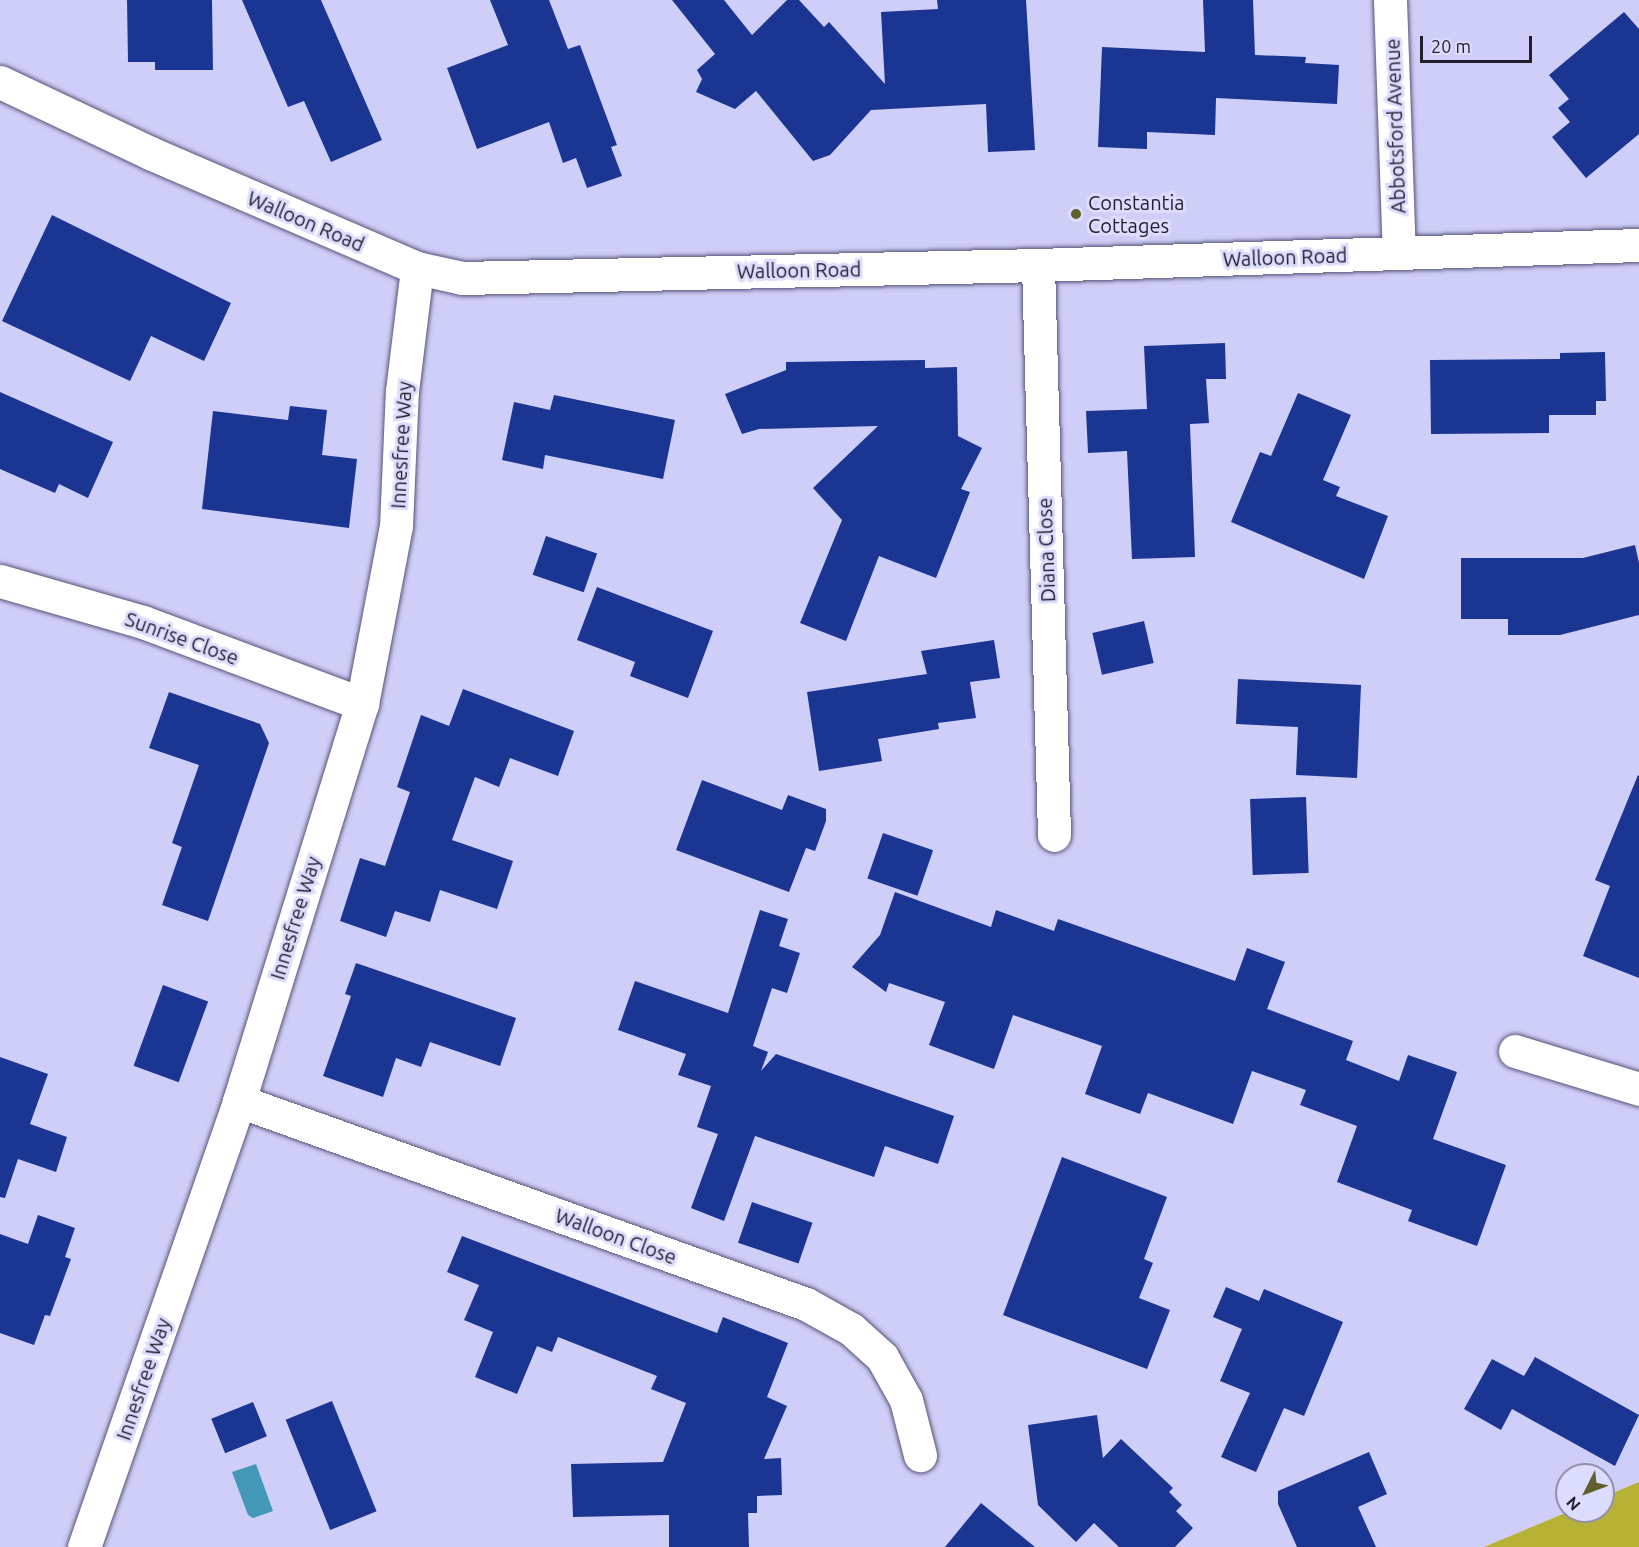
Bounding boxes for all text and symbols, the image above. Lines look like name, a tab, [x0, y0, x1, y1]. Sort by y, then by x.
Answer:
scale bar	[1423, 24, 1536, 62]
text: 20 m	[1431, 36, 1471, 56]
street label: Abbotsford Avenue	[1380, 38, 1410, 214]
street label: Walloon Road	[244, 186, 368, 256]
place label: Constantia Cottages	[1088, 190, 1185, 237]
marker: Constantia Cottages	[1069, 207, 1083, 221]
street label: Walloon Road	[1222, 243, 1348, 271]
street label: Walloon Road	[737, 257, 861, 283]
street label: Innesfree Way	[386, 381, 416, 509]
street label: Diana Close	[1032, 497, 1060, 603]
street label: Sunrise Close	[122, 606, 242, 670]
street label: Innesfree Way	[265, 854, 325, 982]
street label: Walloon Close	[552, 1203, 680, 1269]
street label: Innesfree Way	[111, 1315, 175, 1443]
north arrow	[1555, 1463, 1615, 1523]
text: N	[1562, 1493, 1584, 1514]

